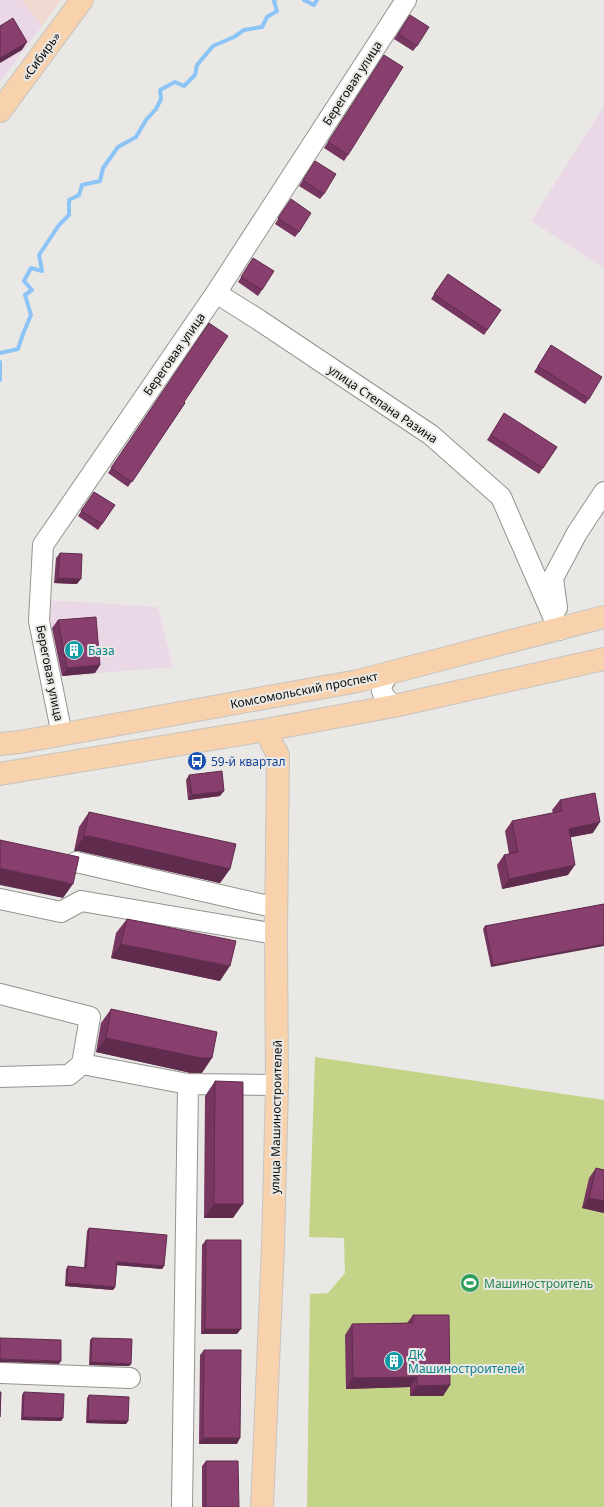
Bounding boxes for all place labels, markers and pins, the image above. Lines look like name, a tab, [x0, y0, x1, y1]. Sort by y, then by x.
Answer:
building icon: База	[63, 639, 85, 661]
place label: База	[88, 642, 115, 659]
bus stop icon: 59-й квартал	[186, 750, 208, 772]
place label: 59-й квартал	[211, 753, 285, 770]
sports icon: Машиностроитель	[459, 1272, 481, 1294]
place label: Машиностроитель	[484, 1275, 593, 1292]
place label: ДК Машиностроителей	[408, 1346, 525, 1377]
building icon: ДК Машиностроителей	[383, 1350, 405, 1372]

